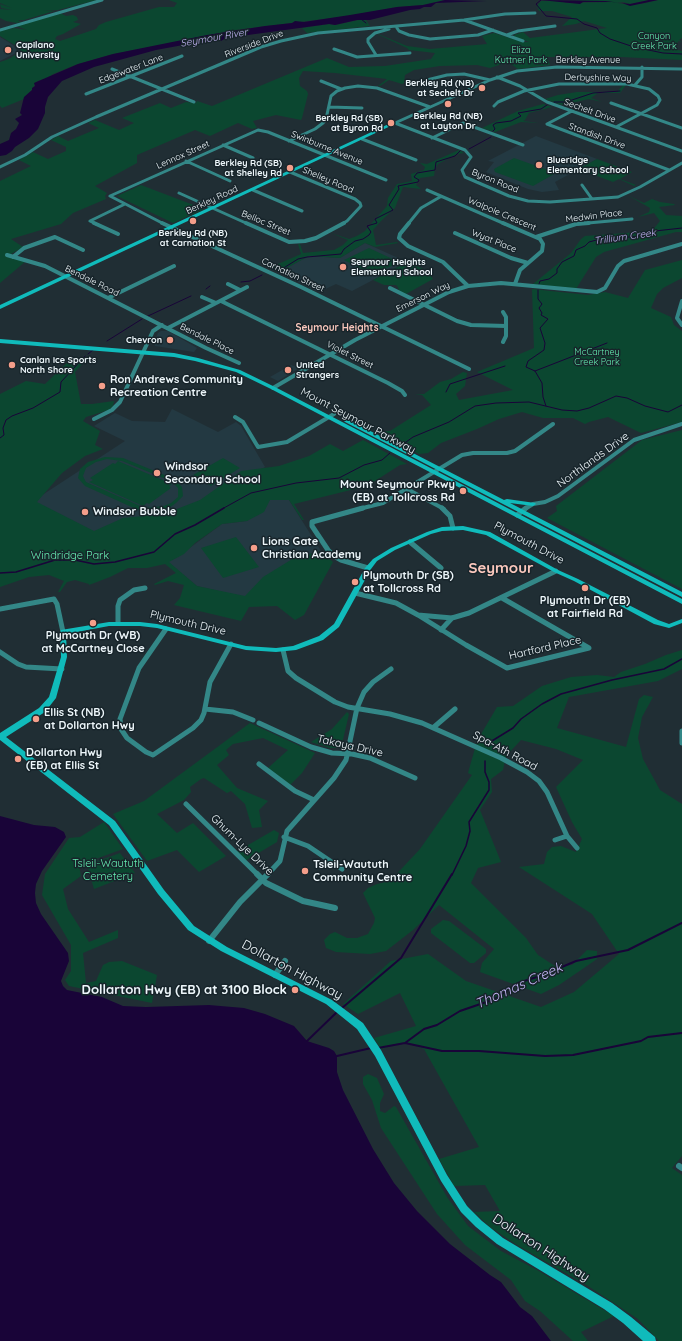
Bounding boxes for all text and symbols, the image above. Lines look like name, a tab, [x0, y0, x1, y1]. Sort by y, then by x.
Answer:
water label: Seymour River	[180, 26, 248, 50]
street label: Riverside Drive	[223, 28, 285, 60]
park label: Canyon Creek Park	[631, 31, 677, 52]
place label: Capilano University	[16, 40, 59, 61]
marker: Capilano University	[3, 45, 13, 55]
park label: Eliza Kuttner Park	[495, 45, 547, 66]
street label: Edgewater Lane	[97, 52, 165, 86]
street label: Berkley Avenue	[556, 55, 620, 65]
street label: Derbyshire Way	[565, 72, 631, 84]
place label: Berkley Rd (NB) at Sechelt Dr	[405, 78, 474, 99]
marker: Berkley Rd (NB) at Sechelt Dr	[477, 83, 487, 93]
street label: Sechelt Drive	[563, 97, 617, 125]
marker: Berkley Rd (NB) at Layton Dr	[443, 99, 453, 109]
place label: Berkley Rd (NB) at Layton Dr	[414, 111, 482, 132]
place label: Berkley Rd (SB) at Byron Rd	[315, 113, 383, 134]
marker: Berkley Rd (SB) at Byron Rd	[386, 118, 396, 128]
street label: Standish Drive	[567, 121, 627, 151]
street label: Swinburne Avenue	[290, 129, 364, 167]
street label: Lennox Street	[155, 138, 211, 172]
place label: Blueridge Elementary School	[547, 155, 629, 176]
place label: Berkley Rd (SB) at Shelley Rd	[214, 158, 282, 179]
marker: Blueridge Elementary School	[534, 160, 544, 170]
marker: Berkley Rd (SB) at Shelley Rd	[285, 163, 295, 173]
street label: Shelley Road	[301, 164, 355, 196]
street label: Byron Road	[470, 167, 520, 195]
street label: Berkley Road	[184, 183, 240, 217]
street label: Walpole Crescent	[466, 195, 538, 233]
street label: Medwin Place	[565, 207, 623, 225]
street label: Belloc Street	[240, 208, 292, 238]
marker: Berkley Rd (NB) at Carnation St	[188, 216, 198, 226]
street label: Wyat Place	[470, 227, 518, 255]
water label: Trillium Creek	[593, 227, 657, 247]
place label: Berkley Rd (NB) at Carnation St	[159, 228, 227, 249]
street label: Carnation Street	[260, 256, 326, 294]
place label: Seymour Heights Elementary School	[351, 257, 433, 278]
marker: Seymour Heights Elementary School	[338, 262, 348, 272]
street label: Bendale Road	[63, 263, 121, 299]
street label: Emerson Way	[394, 279, 452, 315]
street label: Bendale Place	[178, 321, 236, 357]
district label: Seymour Heights	[296, 322, 378, 334]
place label: Chevron	[126, 335, 162, 345]
marker: Chevron	[165, 335, 175, 345]
street label: Violet Street	[325, 339, 375, 371]
park label: McCartney Creek Park	[574, 347, 620, 368]
place label: Canlan Ice Sports North Shore	[20, 355, 96, 376]
marker: Canlan Ice Sports North Shore	[7, 360, 17, 370]
place label: United Strangers	[296, 360, 339, 381]
marker: United Strangers	[283, 365, 293, 375]
place label: Ron Andrews Community Recreation Centre	[110, 373, 243, 399]
marker: Ron Andrews Community Recreation Centre	[97, 381, 107, 391]
street label: Mount Seymour Parkway	[298, 385, 418, 457]
street label: Northlands Drive	[554, 429, 632, 491]
place label: Windsor Secondary School	[165, 460, 261, 486]
marker: Windsor Secondary School	[152, 468, 162, 478]
place label: Mount Seymour Pkwy (EB) at Tollcross Rd	[340, 478, 455, 504]
marker: Mount Seymour Pkwy (EB) at Tollcross Rd	[458, 486, 468, 496]
place label: Windsor Bubble	[93, 505, 176, 519]
marker: Windsor Bubble	[80, 507, 90, 517]
street label: Plymouth Drive	[492, 519, 566, 567]
place label: Lions Gate Christian Academy	[262, 535, 361, 561]
marker: Lions Gate Christian Academy	[249, 543, 259, 553]
park label: Windridge Park	[31, 549, 109, 563]
district label: Seymour	[468, 559, 534, 577]
place label: Plymouth Dr (SB) at Tollcross Rd	[363, 569, 454, 595]
marker: Plymouth Dr (SB) at Tollcross Rd	[350, 577, 360, 587]
marker: Plymouth Dr (EB) at Fairfield Rd	[580, 583, 590, 593]
place label: Plymouth Dr (EB) at Fairfield Rd	[540, 594, 630, 620]
street label: Plymouth Drive	[149, 608, 227, 638]
marker: Plymouth Dr (WB) at McCartney Close	[88, 618, 98, 628]
place label: Plymouth Dr (WB) at McCartney Close	[41, 629, 145, 655]
street label: Hartford Place	[508, 633, 582, 663]
place label: Ellis St (NB) at Dollarton Hwy	[44, 706, 135, 732]
marker: Ellis St (NB) at Dollarton Hwy	[31, 714, 41, 724]
street label: Spa-Ath Road	[470, 728, 540, 774]
street label: Takaya Drive	[316, 732, 384, 760]
place label: Dollarton Hwy (EB) at Ellis St	[26, 746, 102, 772]
marker: Dollarton Hwy (EB) at Ellis St	[13, 754, 23, 764]
street label: Ghum-Lye Drive	[208, 812, 276, 878]
park label: Tsleil-Waututh Cemetery	[72, 857, 144, 883]
place label: Tsleil-Waututh Community Centre	[313, 858, 412, 884]
marker: Tsleil-Waututh Community Centre	[300, 866, 310, 876]
street label: Dollarton Highway	[239, 937, 345, 1003]
water label: Thomas Creek	[473, 959, 565, 1013]
place label: Dollarton Hwy (EB) at 3100 Block	[82, 982, 287, 998]
marker: Dollarton Hwy (EB) at 3100 Block	[290, 985, 300, 995]
street label: Dollarton Highway	[490, 1211, 592, 1285]

